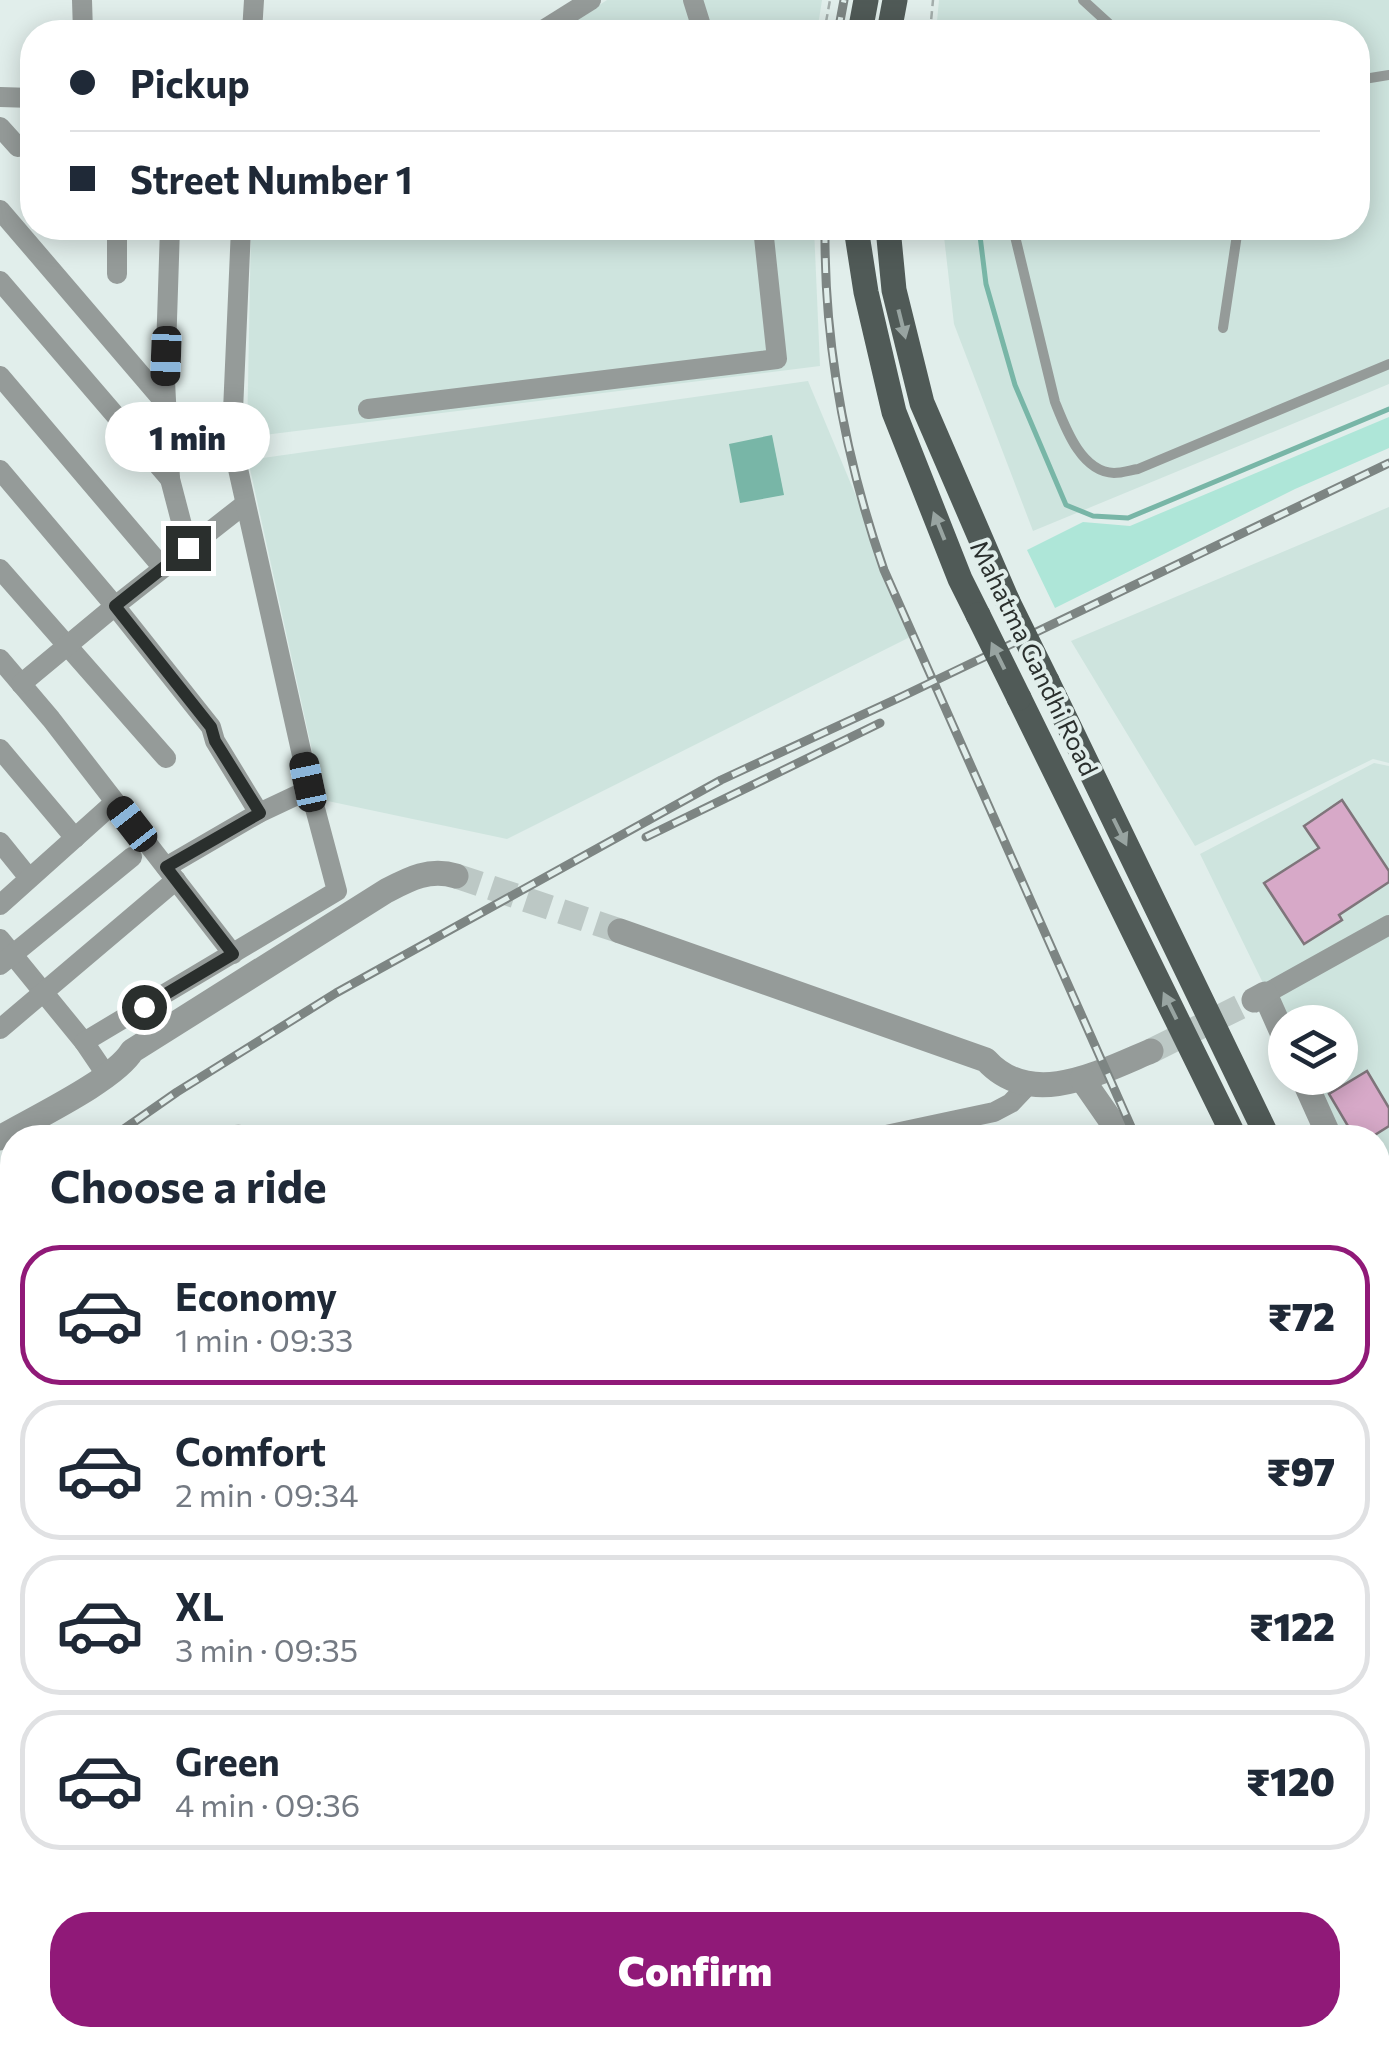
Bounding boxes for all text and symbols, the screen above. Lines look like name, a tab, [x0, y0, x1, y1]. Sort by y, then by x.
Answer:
text: Pickup	[130, 59, 250, 106]
text: Street Number 1	[130, 155, 413, 202]
one-way arrow	[895, 309, 910, 340]
car	[150, 325, 182, 387]
callout: 1 min	[106, 403, 270, 473]
text: 1 min	[149, 417, 226, 457]
one-way arrow	[931, 510, 947, 540]
route end	[166, 526, 211, 571]
street label: Mahatma Gandhi Road	[965, 535, 1105, 780]
one-way arrow	[990, 642, 1007, 671]
car	[287, 750, 329, 814]
car	[102, 791, 162, 857]
one-way arrow	[1111, 817, 1128, 846]
route start	[122, 985, 167, 1030]
one-way arrow	[1162, 991, 1179, 1020]
map controls	[1268, 1005, 1358, 1095]
button: layers	[1268, 1005, 1358, 1095]
text: Choose a ride	[50, 1157, 327, 1212]
icon: car	[55, 1270, 145, 1360]
text: Economy	[175, 1272, 337, 1319]
text: ₹72	[1268, 1292, 1335, 1339]
text: 1 min · 09:33	[175, 1319, 353, 1359]
icon: car	[55, 1425, 145, 1515]
text: Comfort	[175, 1427, 326, 1474]
text: ₹97	[1266, 1447, 1335, 1494]
text: 2 min · 09:34	[175, 1474, 358, 1514]
icon: car	[55, 1580, 145, 1670]
text: XL	[175, 1582, 224, 1629]
text: ₹122	[1249, 1602, 1335, 1649]
text: 3 min · 09:35	[175, 1629, 358, 1669]
icon: car	[55, 1735, 145, 1825]
text: Green	[175, 1737, 280, 1784]
text: ₹120	[1246, 1757, 1335, 1804]
text: 4 min · 09:36	[175, 1784, 360, 1824]
button: Confirm	[50, 1912, 1340, 2027]

